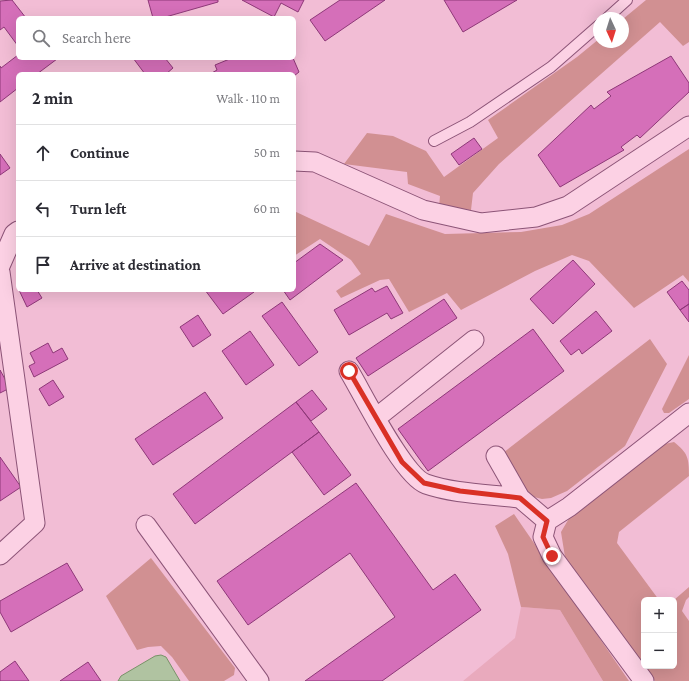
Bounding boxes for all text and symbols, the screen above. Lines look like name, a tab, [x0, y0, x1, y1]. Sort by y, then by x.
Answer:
north arrow	[593, 12, 629, 48]
search box	[16, 16, 296, 60]
icon: search	[30, 27, 52, 49]
text: Search here	[62, 30, 131, 46]
text: 2 min	[32, 89, 73, 108]
text: Walk · 110 m	[216, 91, 280, 106]
icon: ahead	[32, 142, 54, 164]
text: Continue	[70, 145, 129, 161]
text: 50 m	[254, 145, 280, 160]
icon: left	[32, 198, 54, 220]
text: Turn left	[70, 201, 126, 217]
text: 60 m	[253, 201, 280, 216]
icon: arrive	[32, 254, 54, 276]
text: Arrive at destination	[70, 257, 201, 273]
route start	[340, 362, 358, 380]
route end	[543, 547, 561, 565]
map controls	[641, 597, 677, 669]
button: +	[641, 597, 677, 633]
button: −	[641, 633, 677, 669]

